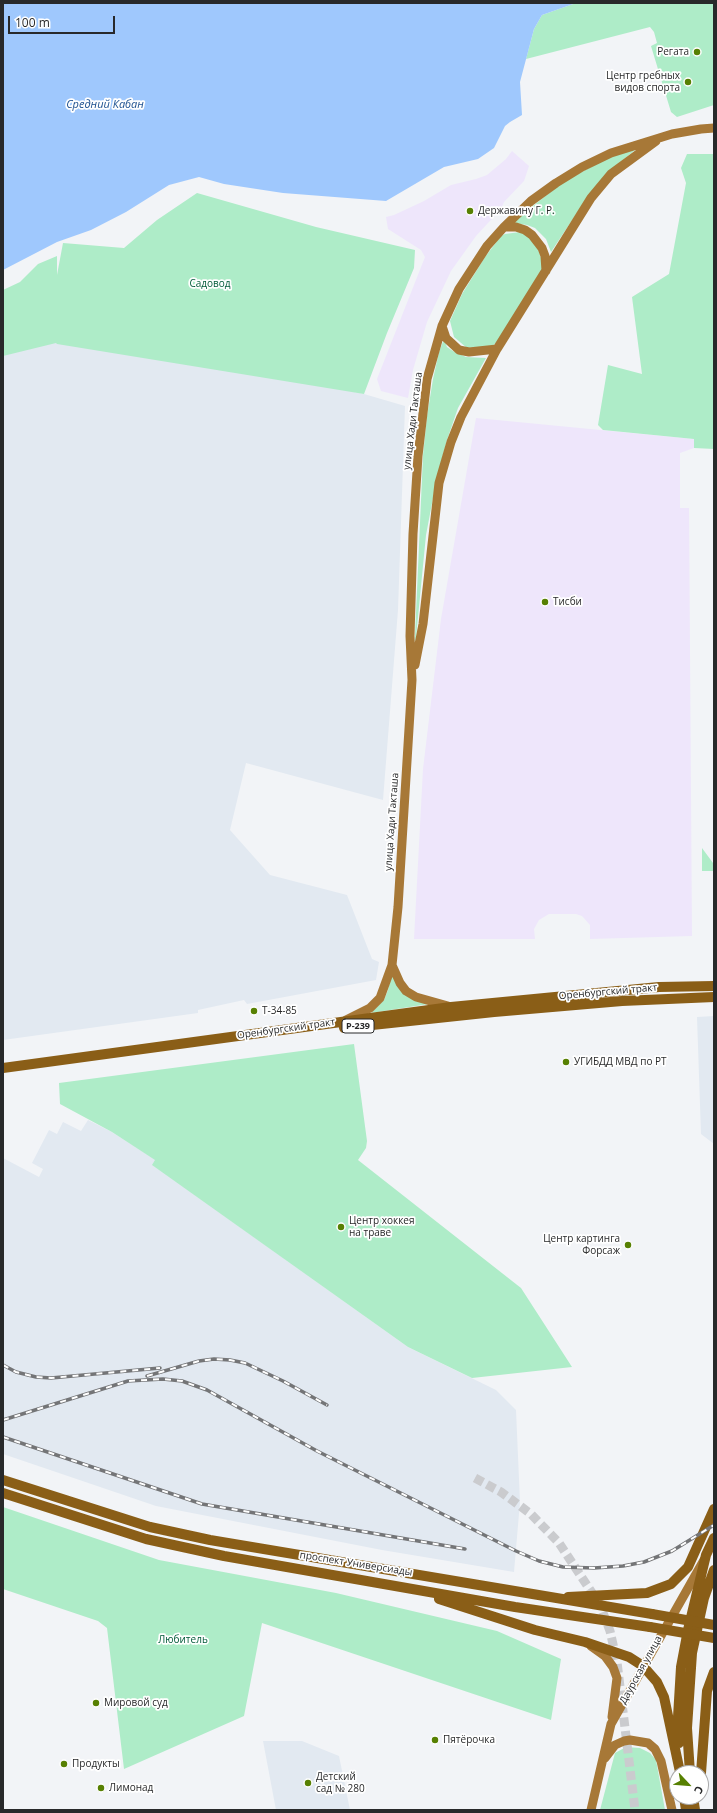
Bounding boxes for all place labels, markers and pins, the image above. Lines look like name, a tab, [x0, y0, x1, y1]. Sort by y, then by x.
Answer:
place label: Регата	[657, 46, 689, 58]
marker: Регата	[692, 47, 702, 57]
place label: Центр гребных видов спорта	[606, 70, 680, 94]
marker: Центр гребных видов спорта	[683, 77, 693, 87]
place label: Державину Г. Р.	[478, 205, 555, 217]
marker: Державину Г. Р.	[465, 206, 475, 216]
place label: Тисби	[553, 596, 582, 608]
marker: Тисби	[540, 597, 550, 607]
place label: T-34-85	[262, 1005, 297, 1017]
marker: T-34-85	[249, 1006, 259, 1016]
place label: УГИБДД МВД по РТ	[574, 1056, 667, 1068]
marker: УГИБДД МВД по РТ	[561, 1057, 571, 1067]
place label: Центр хоккея на траве	[349, 1215, 414, 1238]
marker: Центр хоккея на траве	[336, 1222, 346, 1232]
place label: Центр картинга Форсаж	[543, 1233, 620, 1256]
marker: Центр картинга Форсаж	[623, 1240, 633, 1250]
place label: Мировой суд	[104, 1697, 168, 1709]
marker: Мировой суд	[91, 1698, 101, 1708]
place label: Пятёрочка	[443, 1734, 495, 1746]
marker: Пятёрочка	[430, 1735, 440, 1745]
place label: Продукты	[72, 1758, 120, 1770]
marker: Продукты	[59, 1759, 69, 1769]
place label: Детский сад № 280	[316, 1771, 365, 1794]
marker: Детский сад № 280	[303, 1778, 313, 1788]
place label: Лимонад	[109, 1782, 153, 1794]
marker: Лимонад	[96, 1783, 106, 1793]

